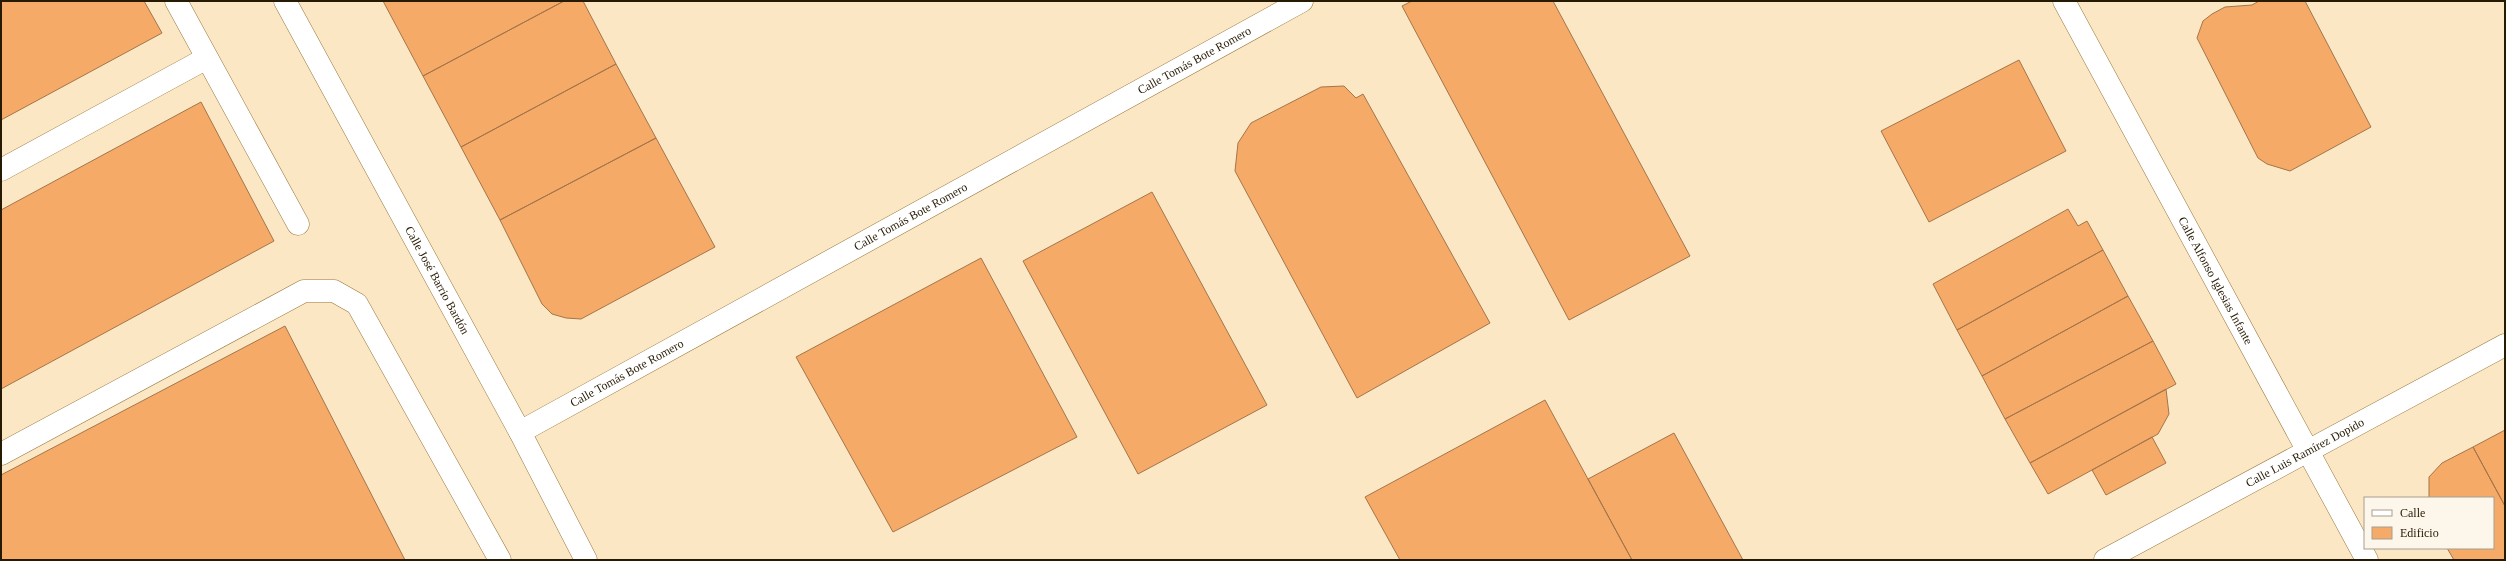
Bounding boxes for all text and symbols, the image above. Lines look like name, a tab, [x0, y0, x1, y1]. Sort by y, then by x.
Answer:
street label: Calle Tomás Bote Romero	[1135, 23, 1254, 97]
street label: Calle Tomás Bote Romero	[851, 180, 970, 254]
street label: Calle Alfonso Iglesias Infante	[2175, 214, 2256, 347]
street label: Calle José Barrio Bardón	[402, 224, 472, 337]
street label: Calle Tomás Bote Romero	[568, 336, 686, 410]
street label: Calle Luis Ramírez Dopido	[2243, 415, 2367, 490]
legend	[2364, 497, 2494, 549]
text: Calle	[2400, 506, 2425, 520]
text: Edificio	[2400, 526, 2439, 540]

